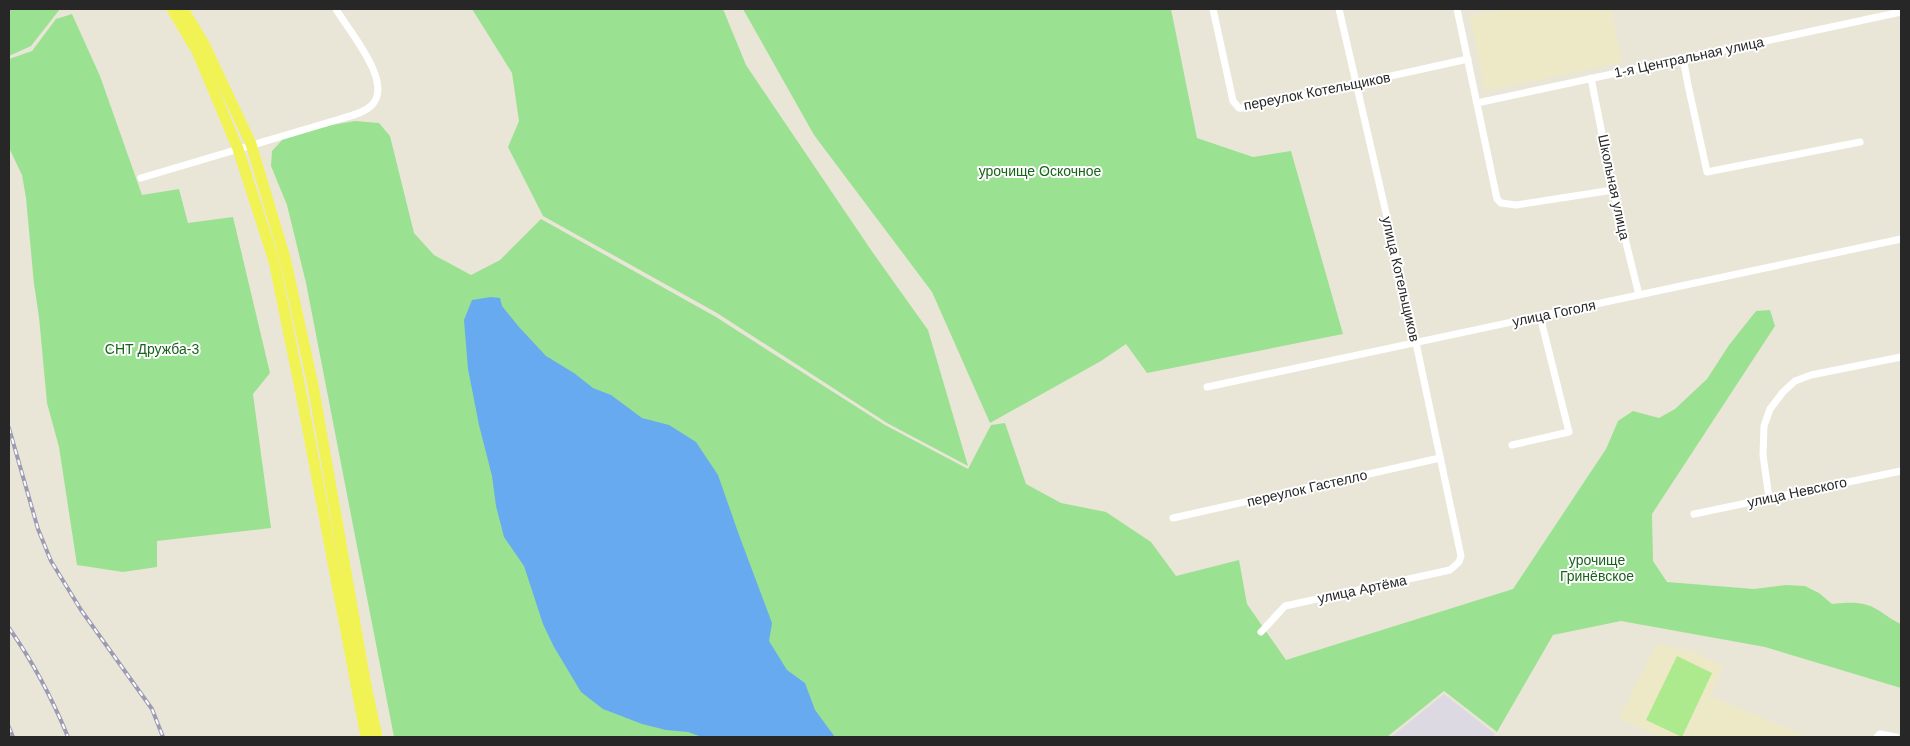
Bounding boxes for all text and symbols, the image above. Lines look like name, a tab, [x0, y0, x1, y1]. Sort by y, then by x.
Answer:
street label: 1-я Центральная улица	[1613, 33, 1766, 81]
street label: переулок Котельщиков	[1242, 69, 1392, 113]
street label: Школьная улица	[1595, 133, 1633, 241]
park label: урочище Оскочное	[979, 163, 1101, 179]
street label: улица Котельщиков	[1379, 215, 1423, 343]
street label: улица Гоголя	[1511, 296, 1597, 330]
park label: СНТ Дружба-3	[105, 341, 199, 357]
street label: переулок Гастелло	[1245, 466, 1369, 510]
street label: улица Невского	[1746, 474, 1848, 510]
park label: урочище Гринёвское	[1560, 552, 1634, 584]
street label: улица Артёма	[1316, 572, 1408, 606]

